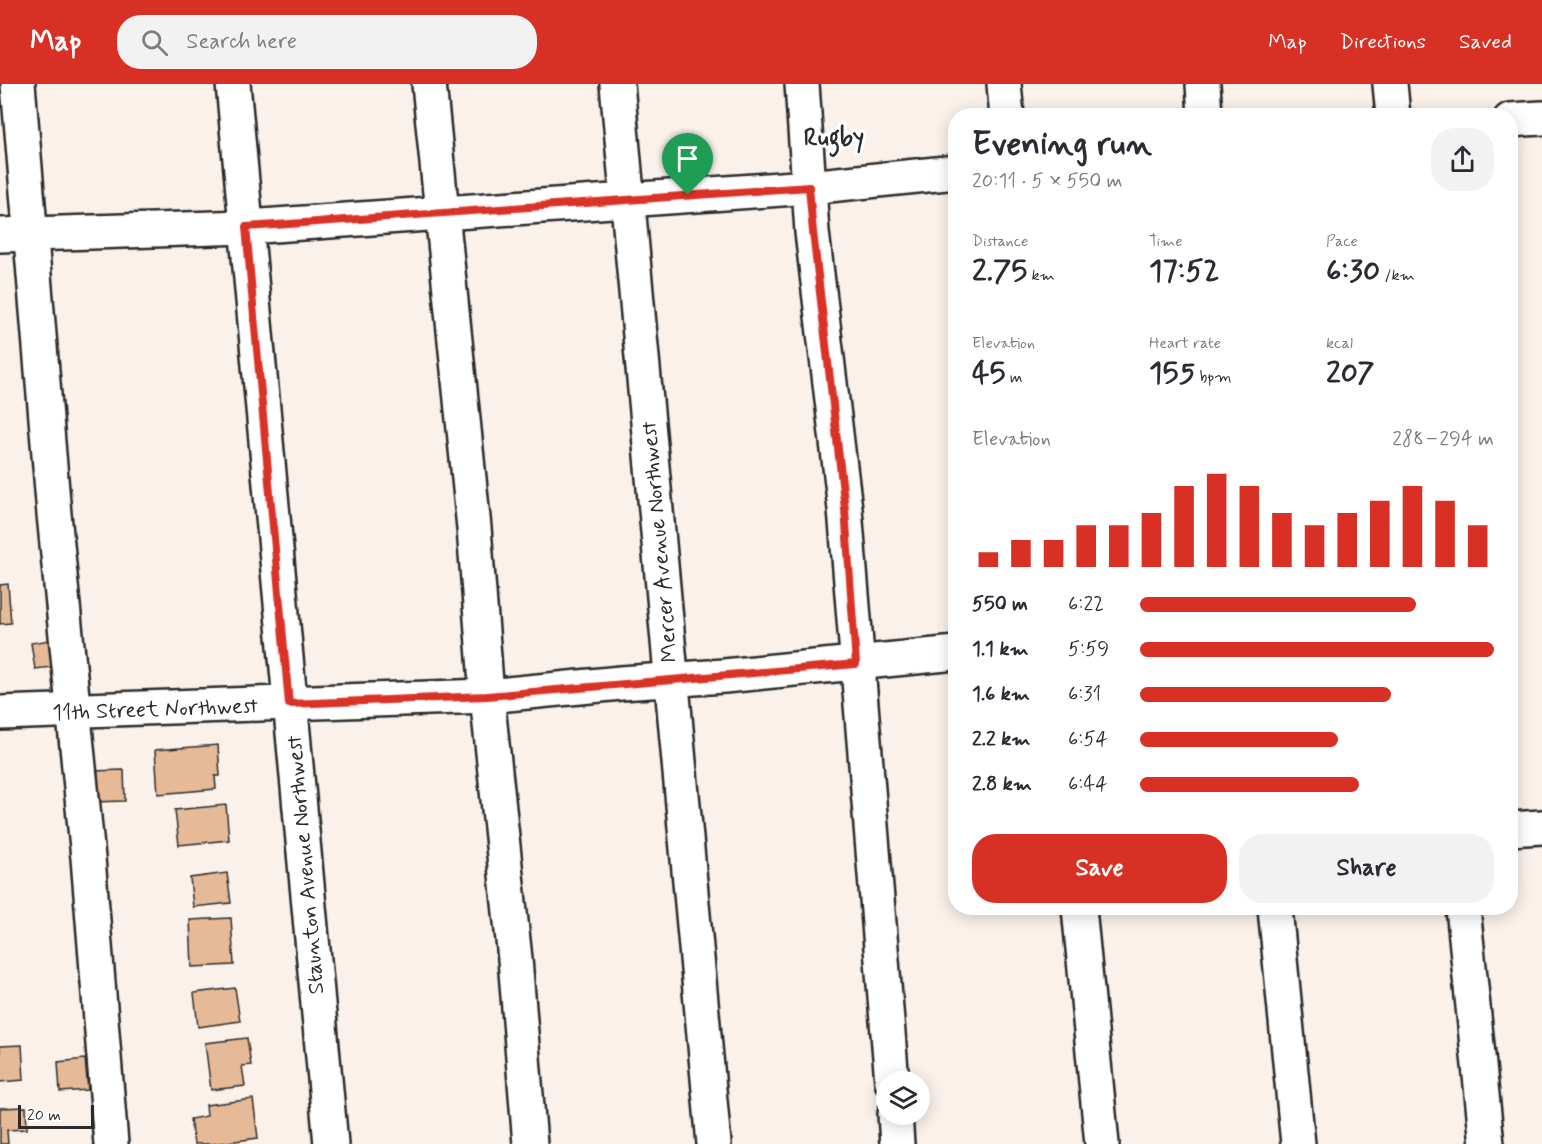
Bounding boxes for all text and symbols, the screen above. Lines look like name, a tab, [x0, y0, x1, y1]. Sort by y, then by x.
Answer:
search box	[117, 15, 537, 69]
text: Map	[30, 24, 81, 61]
icon: search	[138, 26, 171, 59]
text: Search here	[186, 28, 297, 56]
text: Map	[1268, 28, 1307, 56]
text: Directions	[1340, 28, 1426, 56]
text: Saved	[1459, 28, 1512, 56]
district label: Rugby	[804, 123, 864, 157]
text: Evening run	[972, 123, 1152, 167]
button: share	[1431, 128, 1494, 191]
pin	[662, 133, 713, 195]
icon: arrive	[671, 142, 704, 175]
text: 20:11 · 5 × 550 m	[972, 168, 1123, 195]
text: Distance	[972, 231, 1028, 252]
text: Time	[1149, 231, 1183, 252]
text: Pace	[1326, 231, 1358, 252]
text: 2.75	[972, 252, 1027, 291]
text: 17:52	[1149, 252, 1219, 291]
text: 6:30	[1326, 252, 1380, 291]
text: km	[1027, 265, 1055, 286]
text: /km	[1380, 265, 1415, 286]
text: Elevation	[972, 333, 1035, 354]
text: Heart rate	[1149, 333, 1221, 354]
text: kcal	[1326, 333, 1353, 354]
text: 45	[972, 354, 1005, 393]
text: 155	[1149, 354, 1195, 393]
text: 207	[1326, 354, 1375, 393]
text: m	[1005, 367, 1023, 388]
text: bpm	[1195, 367, 1232, 388]
street label: Mercer Avenue Northwest	[635, 420, 685, 664]
text: Elevation	[972, 426, 1051, 453]
text: 288–294 m	[1392, 426, 1494, 453]
text: 550 m	[972, 591, 1028, 618]
text: 6:22	[1068, 591, 1104, 618]
text: 1.1 km	[972, 636, 1029, 663]
text: 5:59	[1068, 636, 1109, 663]
text: 1.6 km	[972, 681, 1030, 708]
text: 6:31	[1068, 681, 1101, 708]
street label: 11th Street Northwest	[52, 692, 258, 728]
text: 2.2 km	[972, 726, 1030, 753]
text: 6:54	[1068, 726, 1108, 753]
street label: Staunton Avenue Northwest	[281, 734, 331, 996]
text: 2.8 km	[972, 771, 1032, 798]
text: 6:44	[1068, 771, 1107, 798]
button: Save	[972, 834, 1227, 903]
button: Share	[1239, 834, 1494, 903]
map controls	[876, 1071, 930, 1125]
button: layers	[876, 1071, 930, 1125]
scale bar	[18, 1102, 94, 1130]
text: 20 m	[27, 1105, 61, 1126]

